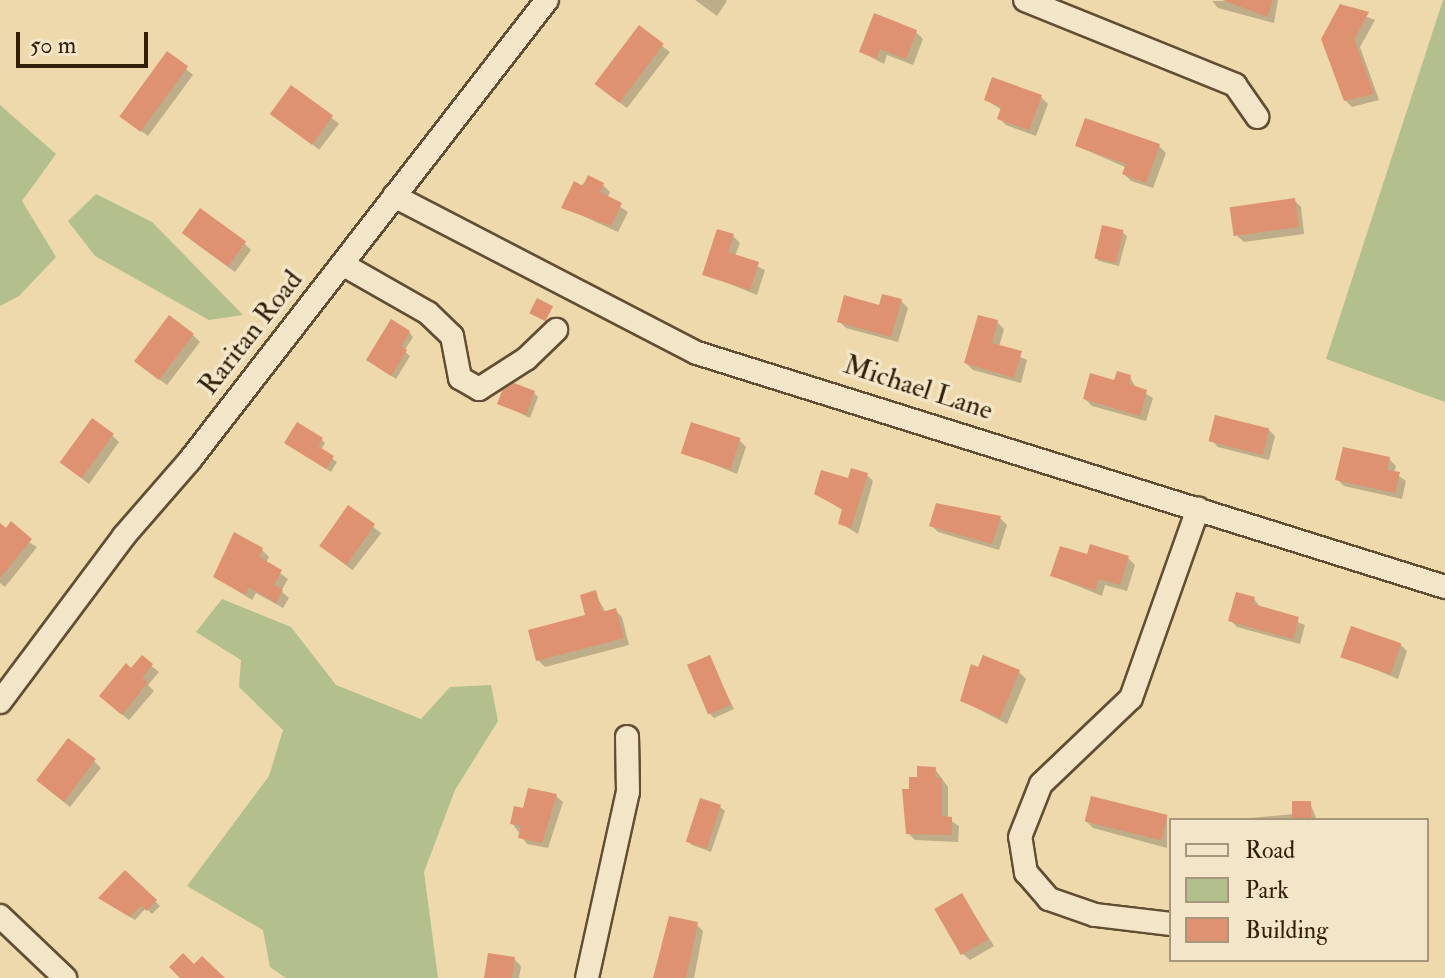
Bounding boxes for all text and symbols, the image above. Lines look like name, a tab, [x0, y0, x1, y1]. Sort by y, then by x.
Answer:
scale bar	[20, 16, 152, 66]
text: 50 m	[30, 30, 76, 61]
street label: Raritan Road	[192, 264, 310, 402]
street label: Michael Lane	[839, 348, 997, 428]
legend	[1169, 818, 1429, 962]
text: Road	[1245, 835, 1295, 866]
text: Park	[1245, 875, 1289, 906]
text: Building	[1245, 915, 1328, 946]

